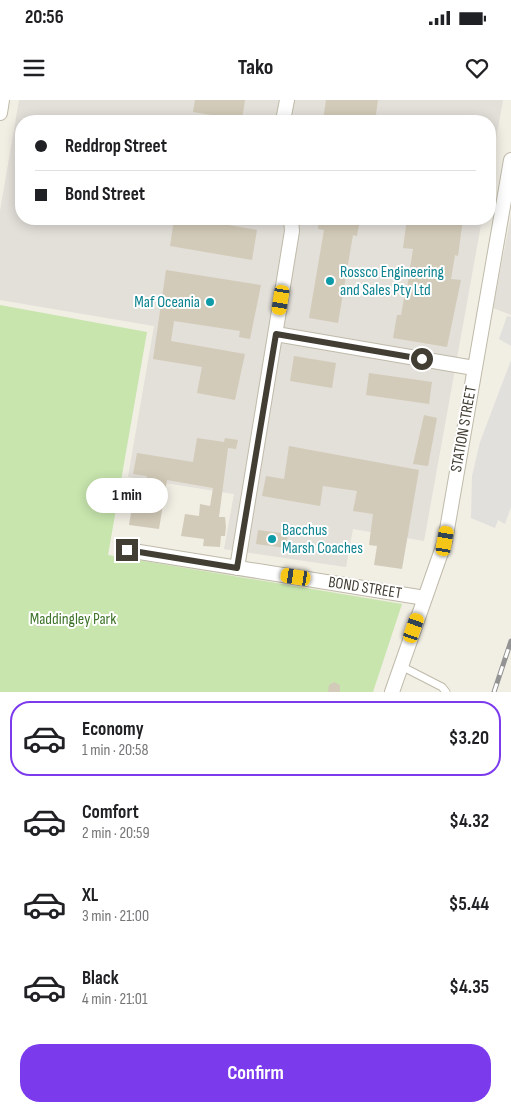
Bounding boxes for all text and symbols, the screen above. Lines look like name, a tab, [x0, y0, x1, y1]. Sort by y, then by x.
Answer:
text: 20:56	[25, 6, 64, 29]
icon: menu	[20, 54, 48, 82]
text: Tako	[238, 54, 273, 81]
icon: heart	[463, 54, 491, 82]
text: Reddrop Street	[65, 135, 167, 158]
text: Bond Street	[65, 183, 145, 206]
place label: Rossco Engineering and Sales Pty Ltd	[340, 263, 444, 300]
marker: Rossco Engineering and Sales Pty Ltd	[324, 275, 336, 287]
car	[271, 284, 290, 316]
place label: Maf Oceania	[134, 293, 200, 312]
marker: Maf Oceania	[204, 296, 216, 308]
route start	[411, 348, 433, 370]
street label: STATION STREET	[447, 384, 481, 474]
callout: 1 min	[86, 478, 168, 512]
text: 1 min	[112, 486, 142, 505]
place label: Bacchus Marsh Coaches	[282, 521, 363, 558]
car	[435, 525, 454, 557]
marker: Bacchus Marsh Coaches	[266, 533, 278, 545]
route end	[116, 539, 138, 561]
car	[280, 567, 311, 587]
street label: BOND STREET	[327, 573, 403, 603]
park label: Maddingley Park	[30, 610, 116, 629]
car	[402, 611, 425, 645]
icon: car	[22, 716, 67, 761]
text: Economy	[82, 718, 144, 741]
text: $3.20	[449, 727, 489, 750]
text: 1 min · 20:58	[82, 741, 149, 760]
icon: car	[22, 799, 67, 844]
text: Comfort	[82, 801, 139, 824]
text: $4.32	[449, 810, 489, 833]
text: 2 min · 20:59	[82, 824, 150, 843]
icon: car	[22, 882, 67, 927]
text: XL	[82, 884, 98, 907]
text: $5.44	[449, 893, 489, 916]
text: 3 min · 21:00	[82, 907, 149, 926]
icon: car	[22, 965, 67, 1010]
text: Black	[82, 967, 119, 990]
text: $4.35	[449, 976, 489, 999]
text: 4 min · 21:01	[82, 990, 148, 1009]
button: Confirm	[20, 1044, 491, 1102]

